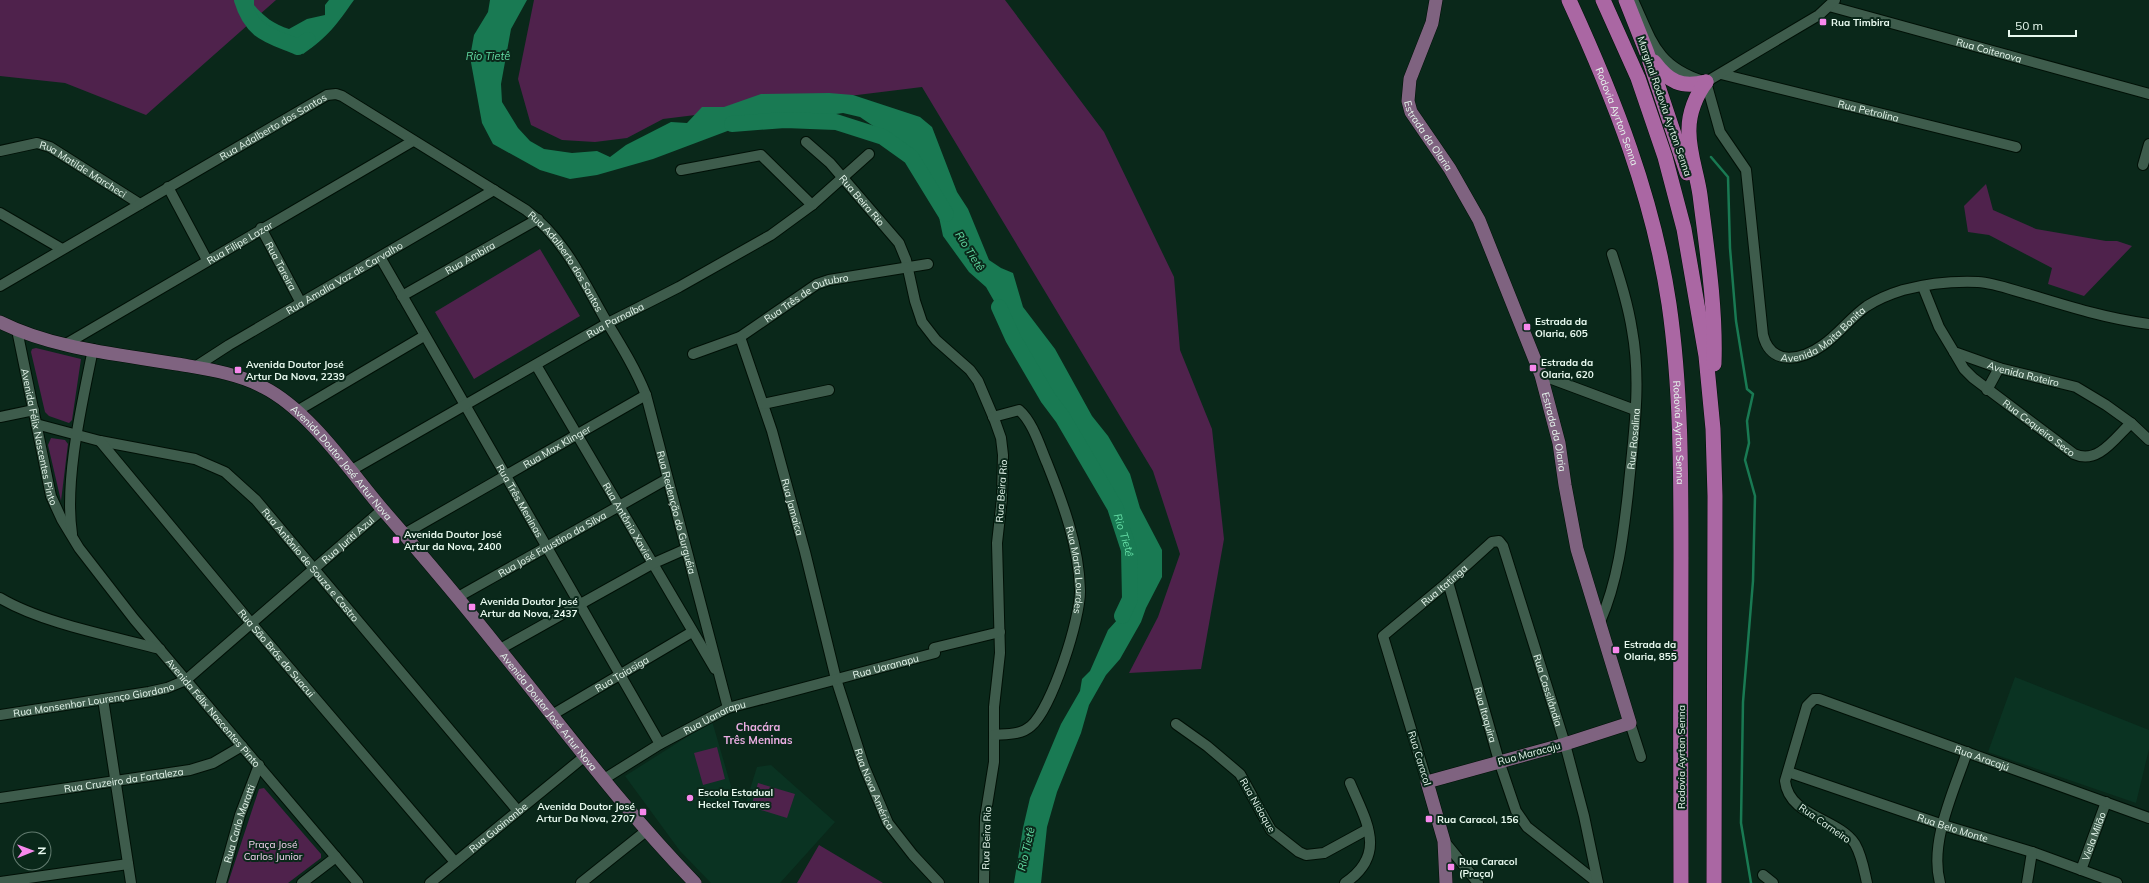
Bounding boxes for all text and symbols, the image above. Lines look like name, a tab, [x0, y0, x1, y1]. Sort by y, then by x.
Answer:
scale bar	[2009, 12, 2076, 38]
place label: Rua Timbira	[1831, 16, 1890, 29]
marker: Rua Timbira	[1818, 17, 1828, 27]
text: 50 m	[2015, 18, 2043, 33]
street label: Marginal Rodovia Ayrton Senna	[1634, 34, 1695, 178]
street label: Rua Coitenova	[1955, 35, 2023, 66]
water label: Rio Tietê	[466, 49, 510, 63]
street label: Rodovia Ayrton Senna	[1592, 65, 1641, 167]
street label: Rua Adalberto dos Santos	[217, 91, 329, 163]
street label: Rua Petrolina	[1837, 97, 1900, 125]
street label: Estrada da Olaria	[1401, 99, 1455, 173]
street label: Rua Matilde Marcheci	[38, 138, 129, 201]
street label: Rua Beira Rio	[836, 172, 887, 229]
street label: Rua Adalberto dos Santos	[525, 208, 606, 314]
street label: Rua Filipe Lazar	[204, 218, 275, 267]
water label: Rio Tietê	[952, 228, 988, 274]
street label: Rua Tareira	[262, 239, 299, 293]
street label: Rua Amalia Vaz de Carvalho	[284, 239, 405, 317]
street label: Rua Ambira	[443, 239, 497, 277]
street label: Rua Três de Outubro	[762, 271, 850, 326]
street label: Rua Parnaíba	[584, 300, 646, 341]
street label: Avenida Moita Bonita	[1780, 304, 1868, 365]
place label: Estrada da Olaria, 605	[1535, 315, 1588, 340]
marker: Estrada da Olaria, 605	[1522, 322, 1532, 332]
place label: Estrada da Olaria, 620	[1541, 356, 1594, 381]
place label: Avenida Doutor José Artur Da Nova, 2239	[246, 358, 345, 383]
street label: Avenida Roteiro	[1985, 358, 2061, 390]
marker: Estrada da Olaria, 620	[1528, 363, 1538, 373]
marker: Avenida Doutor José Artur Da Nova, 2239	[233, 365, 243, 375]
street label: Avenida Félix Nascentes Pinto	[18, 367, 60, 508]
street label: Rodovia Ayrton Senna	[1670, 380, 1687, 484]
street label: Estrada da Olaria	[1539, 391, 1569, 472]
street label: Rua Coqueiro Seco	[2000, 397, 2078, 460]
street label: Avenida Doutor José Artur Nova	[288, 402, 395, 523]
street label: Rua Rosalina	[1624, 408, 1643, 470]
street label: Rua Max Klinger	[521, 422, 593, 471]
street label: Rua Redenção do Gurguéia	[654, 449, 699, 575]
street label: Rua Beira Rio	[993, 459, 1010, 523]
street label: Rua Três Meninas	[493, 462, 546, 540]
street label: Rua Jamaica	[778, 477, 806, 537]
street label: Rua Antônio Xavier	[600, 480, 656, 564]
street label: Rua Antônio de Souza e Castro	[259, 506, 362, 625]
street label: Rua José Faustino da Silva	[496, 509, 609, 580]
water label: Rio Tietê	[1111, 512, 1136, 557]
street label: Rua Juriti Azul	[319, 514, 377, 566]
street label: Rua Marta Lourdes	[1063, 525, 1086, 615]
place label: Avenida Doutor José Artur da Nova, 2400	[404, 528, 502, 553]
marker: Avenida Doutor José Artur da Nova, 2400	[391, 535, 401, 545]
street label: Rua Itatinga	[1418, 562, 1470, 609]
place label: Avenida Doutor José Artur da Nova, 2437	[480, 595, 578, 620]
marker: Avenida Doutor José Artur da Nova, 2437	[467, 602, 477, 612]
street label: Rua São Brás do Suacui	[235, 607, 317, 700]
place label: Estrada da Olaria, 855	[1624, 638, 1677, 663]
marker: Estrada da Olaria, 855	[1611, 645, 1621, 655]
street label: Avenida Doutor José Artur Nova	[497, 650, 600, 774]
street label: Rua Uaranapu	[851, 652, 920, 682]
street label: Rua Taiasiga	[593, 653, 651, 695]
street label: Rua Cassilândia	[1530, 653, 1565, 728]
street label: Avenida Félix Nascentes Pinto	[163, 655, 263, 770]
street label: Rua Monsenhor Lourenço Giordano	[12, 679, 177, 720]
street label: Rua Itaquira	[1471, 686, 1499, 744]
street label: Rua Uanarapu	[681, 698, 747, 738]
street label: Rodovia Ayrton Senna	[1675, 705, 1688, 809]
district label: Chacára Três Meninas	[724, 720, 793, 747]
street label: Rua Caracol	[1405, 729, 1434, 787]
street label: Rua Maracaju	[1496, 739, 1562, 768]
street label: Rua Aracajú	[1953, 742, 2011, 774]
street label: Rua Nova América	[852, 747, 897, 833]
street label: Rua Cruzeiro da Fortaleza	[63, 765, 184, 795]
street label: Rua Nidaque	[1237, 776, 1278, 835]
street label: Rua Carlo Maratti	[221, 783, 258, 865]
place label: Escola Estadual Heckel Tavares	[698, 786, 773, 811]
marker: Escola Estadual Heckel Tavares	[685, 793, 695, 803]
street label: Rua Guainanbe	[466, 800, 530, 855]
place label: Avenida Doutor José Artur Da Nova, 2707	[536, 800, 636, 825]
street label: Rua Carneiro	[1796, 801, 1853, 846]
street label: Rua Beira Rio	[979, 806, 994, 870]
marker: Avenida Doutor José Artur Da Nova, 2707	[638, 807, 648, 817]
street label: Viela Milão	[2079, 810, 2109, 863]
street label: Rua Belo Monte	[1916, 811, 1990, 845]
place label: Rua Caracol, 156	[1437, 813, 1519, 826]
marker: Rua Caracol, 156	[1424, 814, 1434, 824]
water label: Rio Tietê	[1014, 826, 1038, 872]
north arrow	[12, 831, 52, 871]
park label: Praça José Carlos Junior	[244, 838, 303, 863]
text: N	[35, 847, 49, 855]
place label: Rua Caracol (Praça)	[1459, 855, 1517, 880]
marker: Rua Caracol (Praça)	[1446, 862, 1456, 872]

